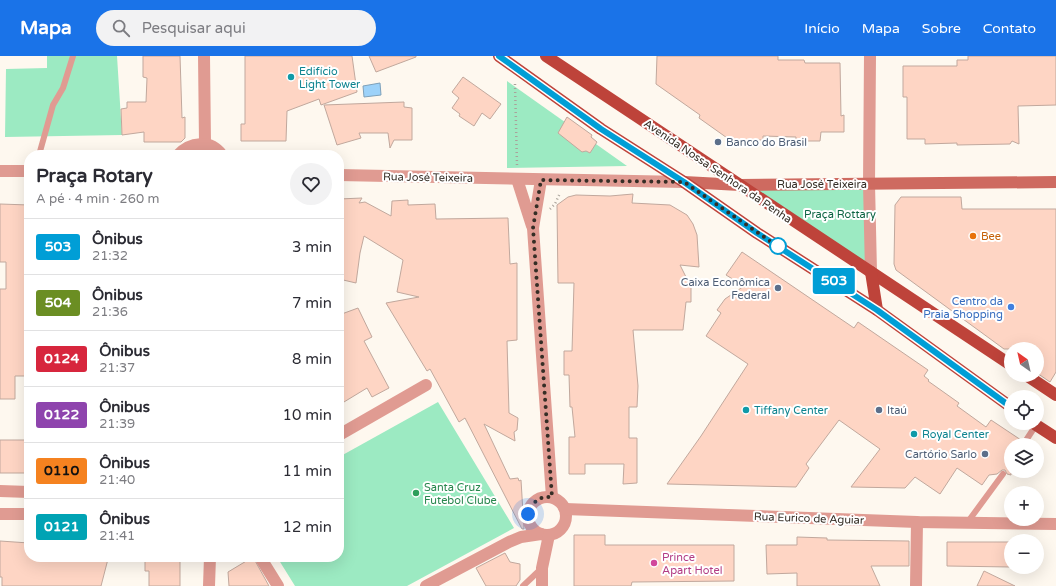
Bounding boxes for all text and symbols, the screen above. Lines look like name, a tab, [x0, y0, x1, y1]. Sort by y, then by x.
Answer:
search box	[96, 10, 376, 46]
text: Mapa	[20, 17, 72, 39]
icon: search	[110, 17, 132, 39]
text: Pesquisar aqui	[142, 19, 246, 37]
text: Início	[804, 20, 840, 37]
text: Mapa	[862, 20, 900, 37]
text: Sobre	[922, 20, 961, 37]
text: Contato	[983, 20, 1036, 37]
place label: Edifício Light Tower	[299, 65, 361, 91]
marker: Edifício Light Tower	[286, 72, 296, 82]
street label: Avenida Nossa Senhora da Penha	[641, 117, 794, 226]
place label: Banco do Brasil	[726, 136, 807, 149]
marker: Banco do Brasil	[713, 137, 723, 147]
button: heart	[290, 163, 332, 205]
text: Praça Rotary	[36, 165, 153, 187]
street label: Rua José Teixeira	[383, 170, 473, 185]
street label: Rua José Teixeira	[777, 178, 867, 191]
text: A pé · 4 min · 260 m	[36, 191, 159, 207]
park label: Praça Rottary	[804, 208, 876, 221]
text: Ônibus	[92, 230, 143, 248]
place label: Bee	[981, 230, 1001, 243]
marker: Bee	[968, 231, 978, 241]
unlabelled marker	[769, 237, 787, 255]
text: 503	[45, 238, 71, 255]
text: 3 min	[292, 238, 332, 256]
text: 21:32	[92, 248, 128, 264]
line badge: 503	[811, 268, 857, 294]
text: 503	[821, 272, 847, 289]
place label: Caixa Econômica Federal	[681, 276, 770, 302]
marker: Caixa Econômica Federal	[773, 283, 783, 293]
text: Ônibus	[92, 286, 143, 304]
text: 504	[45, 294, 71, 311]
text: 7 min	[292, 294, 332, 312]
place label: Centro da Praia Shopping	[923, 295, 1003, 321]
marker: Centro da Praia Shopping	[1006, 302, 1016, 312]
text: 21:36	[92, 304, 128, 320]
text: Ônibus	[99, 342, 150, 360]
north arrow	[1004, 342, 1044, 382]
map controls	[1004, 342, 1044, 574]
text: 0124	[44, 350, 79, 367]
text: 8 min	[292, 350, 332, 368]
text: 21:37	[99, 360, 135, 376]
button: locate	[1004, 390, 1044, 430]
text: Ônibus	[99, 398, 150, 416]
place label: Tiffany Center	[754, 404, 829, 417]
place label: Itaú	[887, 404, 907, 417]
marker: Tiffany Center	[741, 405, 751, 415]
marker: Itaú	[874, 405, 884, 415]
text: 0122	[44, 406, 79, 423]
text: 10 min	[283, 406, 332, 424]
text: 21:39	[99, 416, 135, 432]
place label: Royal Center	[922, 428, 990, 441]
marker: Royal Center	[909, 429, 919, 439]
button: layers	[1004, 438, 1044, 478]
place label: Cartório Sarlo	[905, 448, 977, 461]
marker: Cartório Sarlo	[980, 449, 990, 459]
text: Ônibus	[99, 454, 150, 472]
text: 0110	[44, 462, 79, 479]
text: 11 min	[283, 462, 332, 480]
text: 21:40	[99, 472, 135, 488]
place label: Santa Cruz Futebol Clube	[424, 481, 497, 507]
button: +	[1004, 486, 1044, 526]
marker: Santa Cruz Futebol Clube	[411, 488, 421, 498]
your location	[518, 504, 538, 524]
text: Ônibus	[99, 510, 150, 528]
street label: Rua Eurico de Aguiar	[754, 510, 865, 527]
text: 0121	[44, 518, 79, 535]
text: 12 min	[283, 518, 332, 536]
text: 21:41	[99, 528, 135, 544]
button: −	[1004, 534, 1044, 574]
place label: Prince Apart Hotel	[662, 551, 722, 577]
marker: Prince Apart Hotel	[649, 558, 659, 568]

